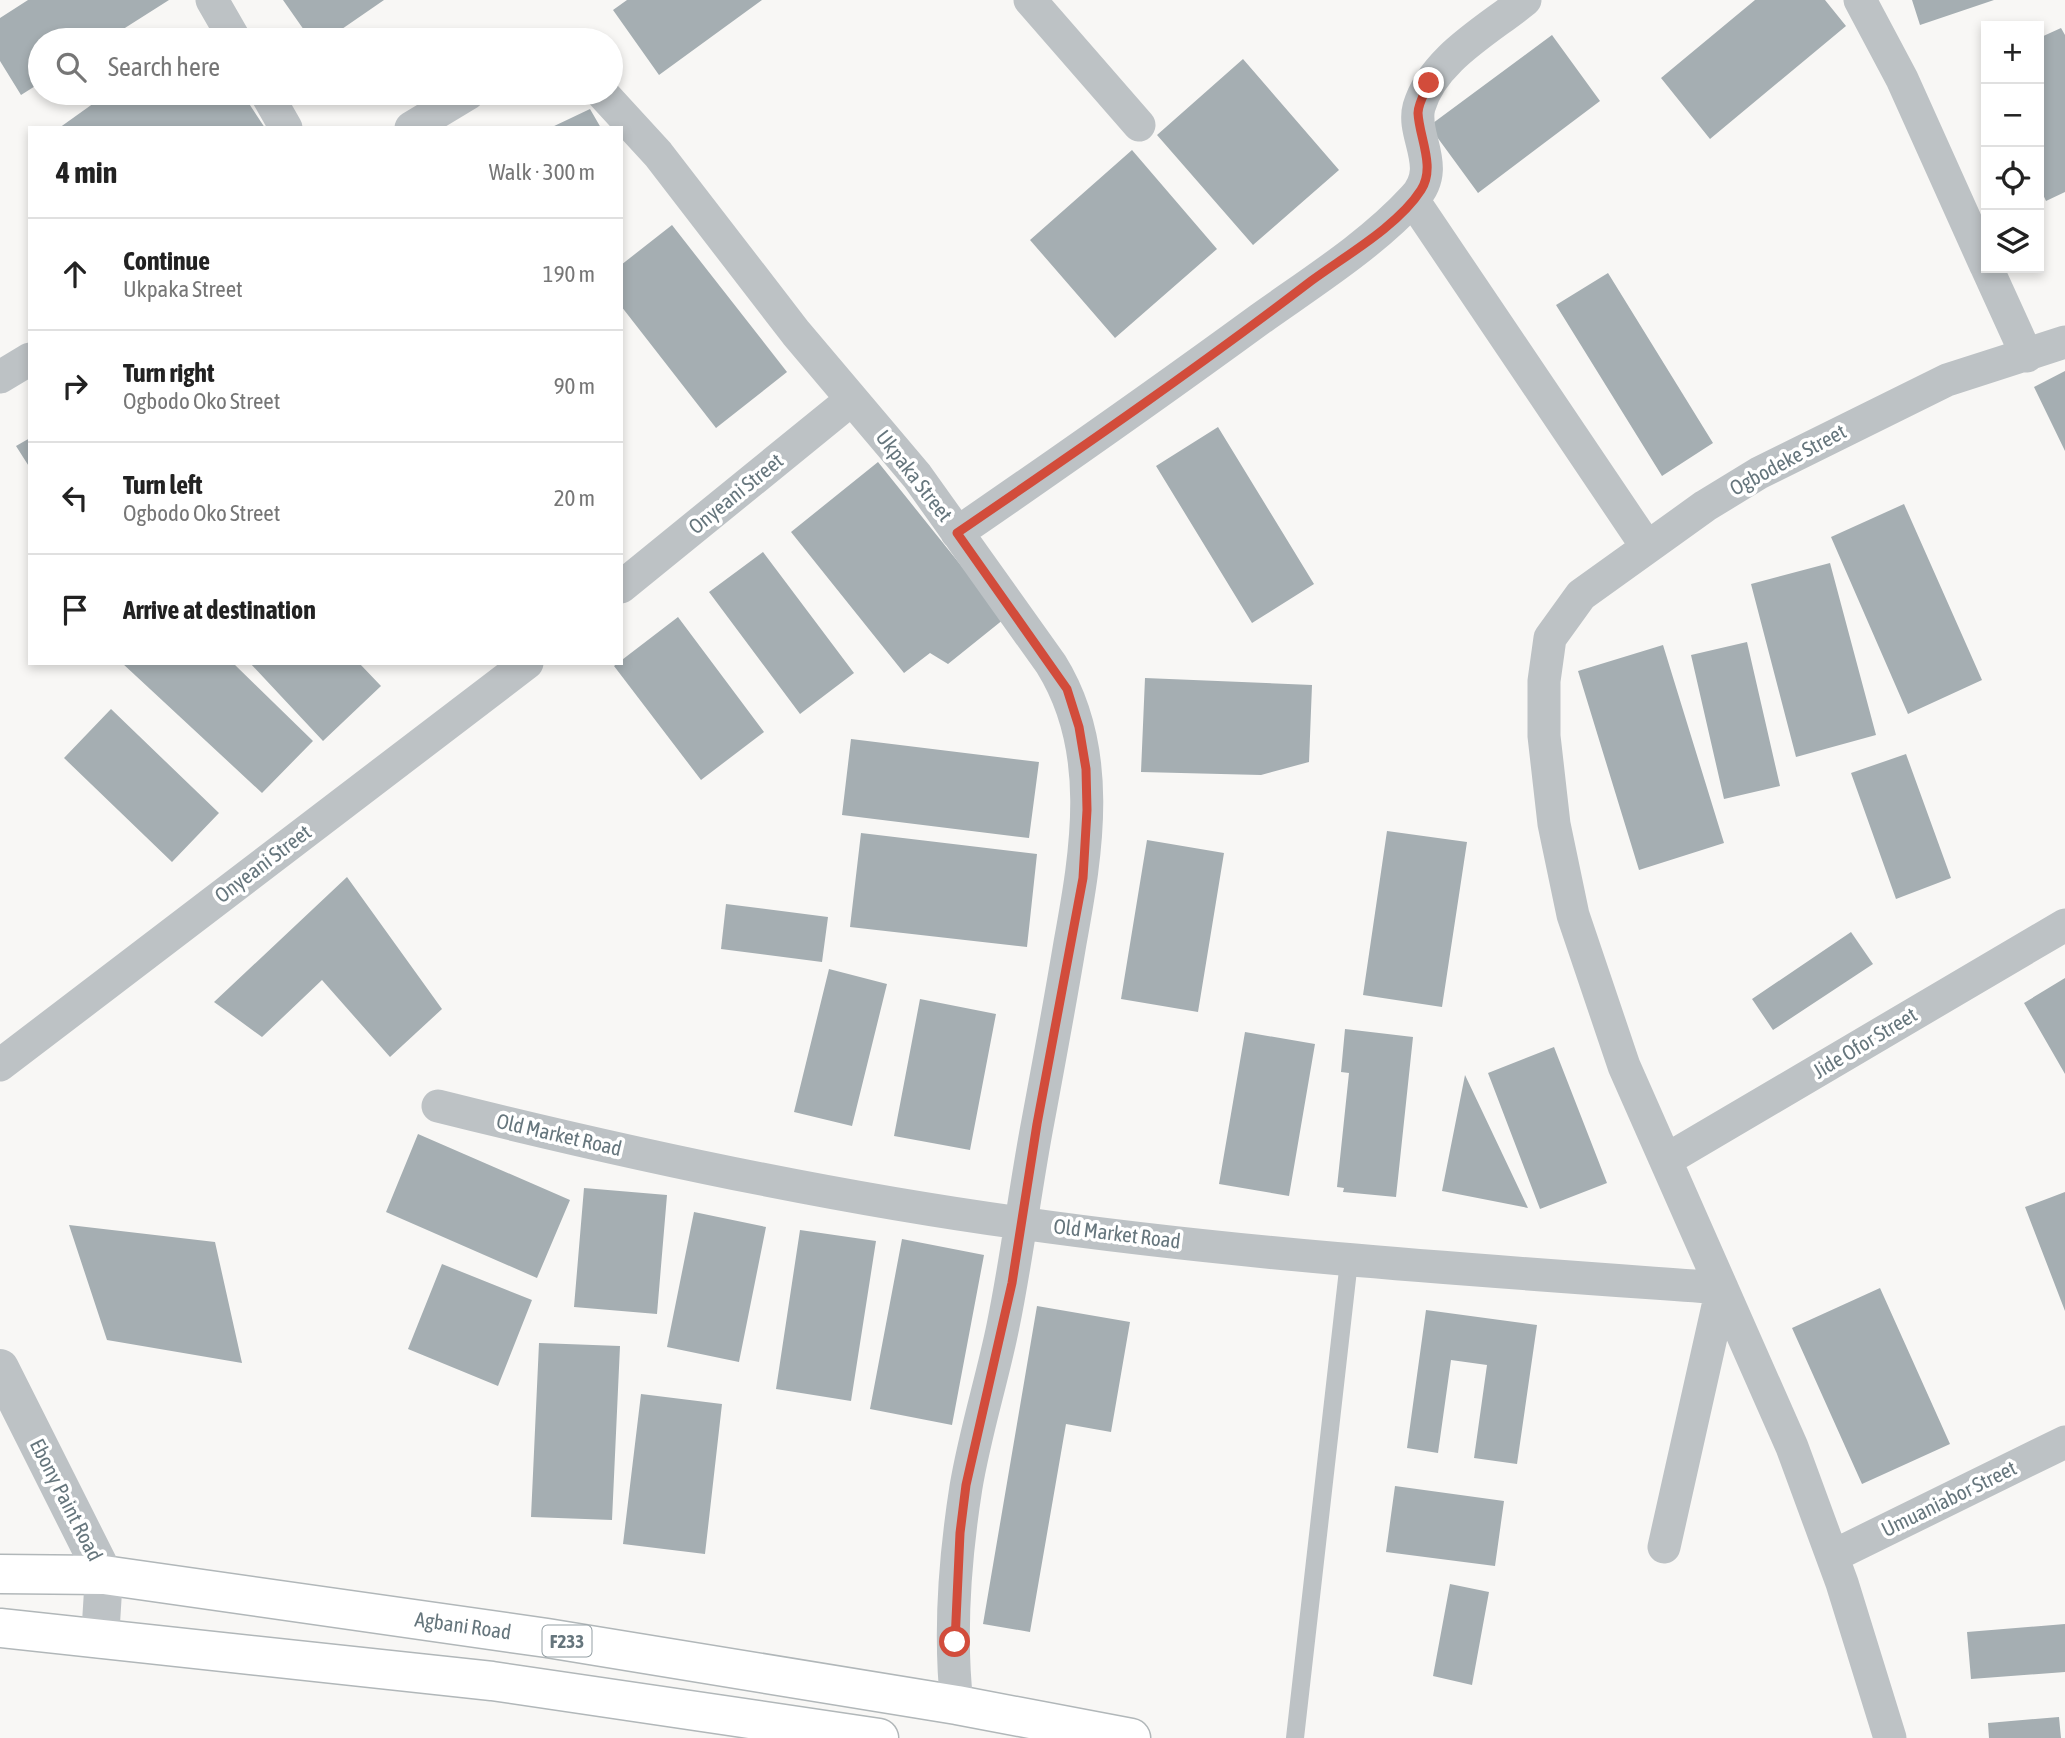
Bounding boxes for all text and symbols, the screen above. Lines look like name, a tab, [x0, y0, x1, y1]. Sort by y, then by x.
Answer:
map controls	[1981, 21, 2044, 273]
button: +	[1981, 21, 2044, 84]
search box	[28, 28, 623, 105]
icon: search	[52, 48, 90, 86]
text: Search here	[108, 52, 220, 82]
route end	[1413, 67, 1444, 98]
button: −	[1981, 84, 2044, 147]
button: locate	[1981, 147, 2044, 210]
text: 4 min	[56, 155, 117, 189]
text: Walk · 300 m	[489, 159, 595, 185]
button: layers	[1981, 210, 2044, 273]
text: Continue	[123, 246, 210, 276]
icon: ahead	[56, 255, 94, 293]
text: 190 m	[543, 261, 595, 287]
text: Ukpaka Street	[123, 276, 243, 302]
text: Turn right	[123, 358, 214, 388]
icon: right	[56, 367, 94, 405]
text: 90 m	[554, 373, 595, 399]
text: Ogbodo Oko Street	[123, 388, 280, 414]
street label: Ogbodeke Street	[1725, 418, 1850, 500]
street label: Ukpaka Street	[872, 425, 958, 526]
street label: Onyeani Street	[683, 448, 787, 538]
text: Turn left	[123, 470, 203, 500]
icon: left	[56, 479, 94, 517]
text: 20 m	[554, 485, 595, 511]
text: Ogbodo Oko Street	[123, 500, 280, 526]
icon: arrive	[56, 591, 94, 629]
text: Arrive at destination	[123, 595, 316, 625]
street label: Onyeani Street	[210, 819, 315, 907]
street label: Jide Ofor Street	[1808, 1002, 1921, 1083]
street label: Old Market Road	[494, 1108, 624, 1160]
street label: Old Market Road	[1052, 1213, 1182, 1253]
street label: Ebony Paint Road	[26, 1434, 108, 1565]
street label: Umuaniabor Street	[1877, 1455, 2020, 1541]
street label: Agbani Road	[413, 1606, 513, 1644]
road number: F233	[542, 1625, 592, 1656]
route start	[939, 1626, 970, 1657]

